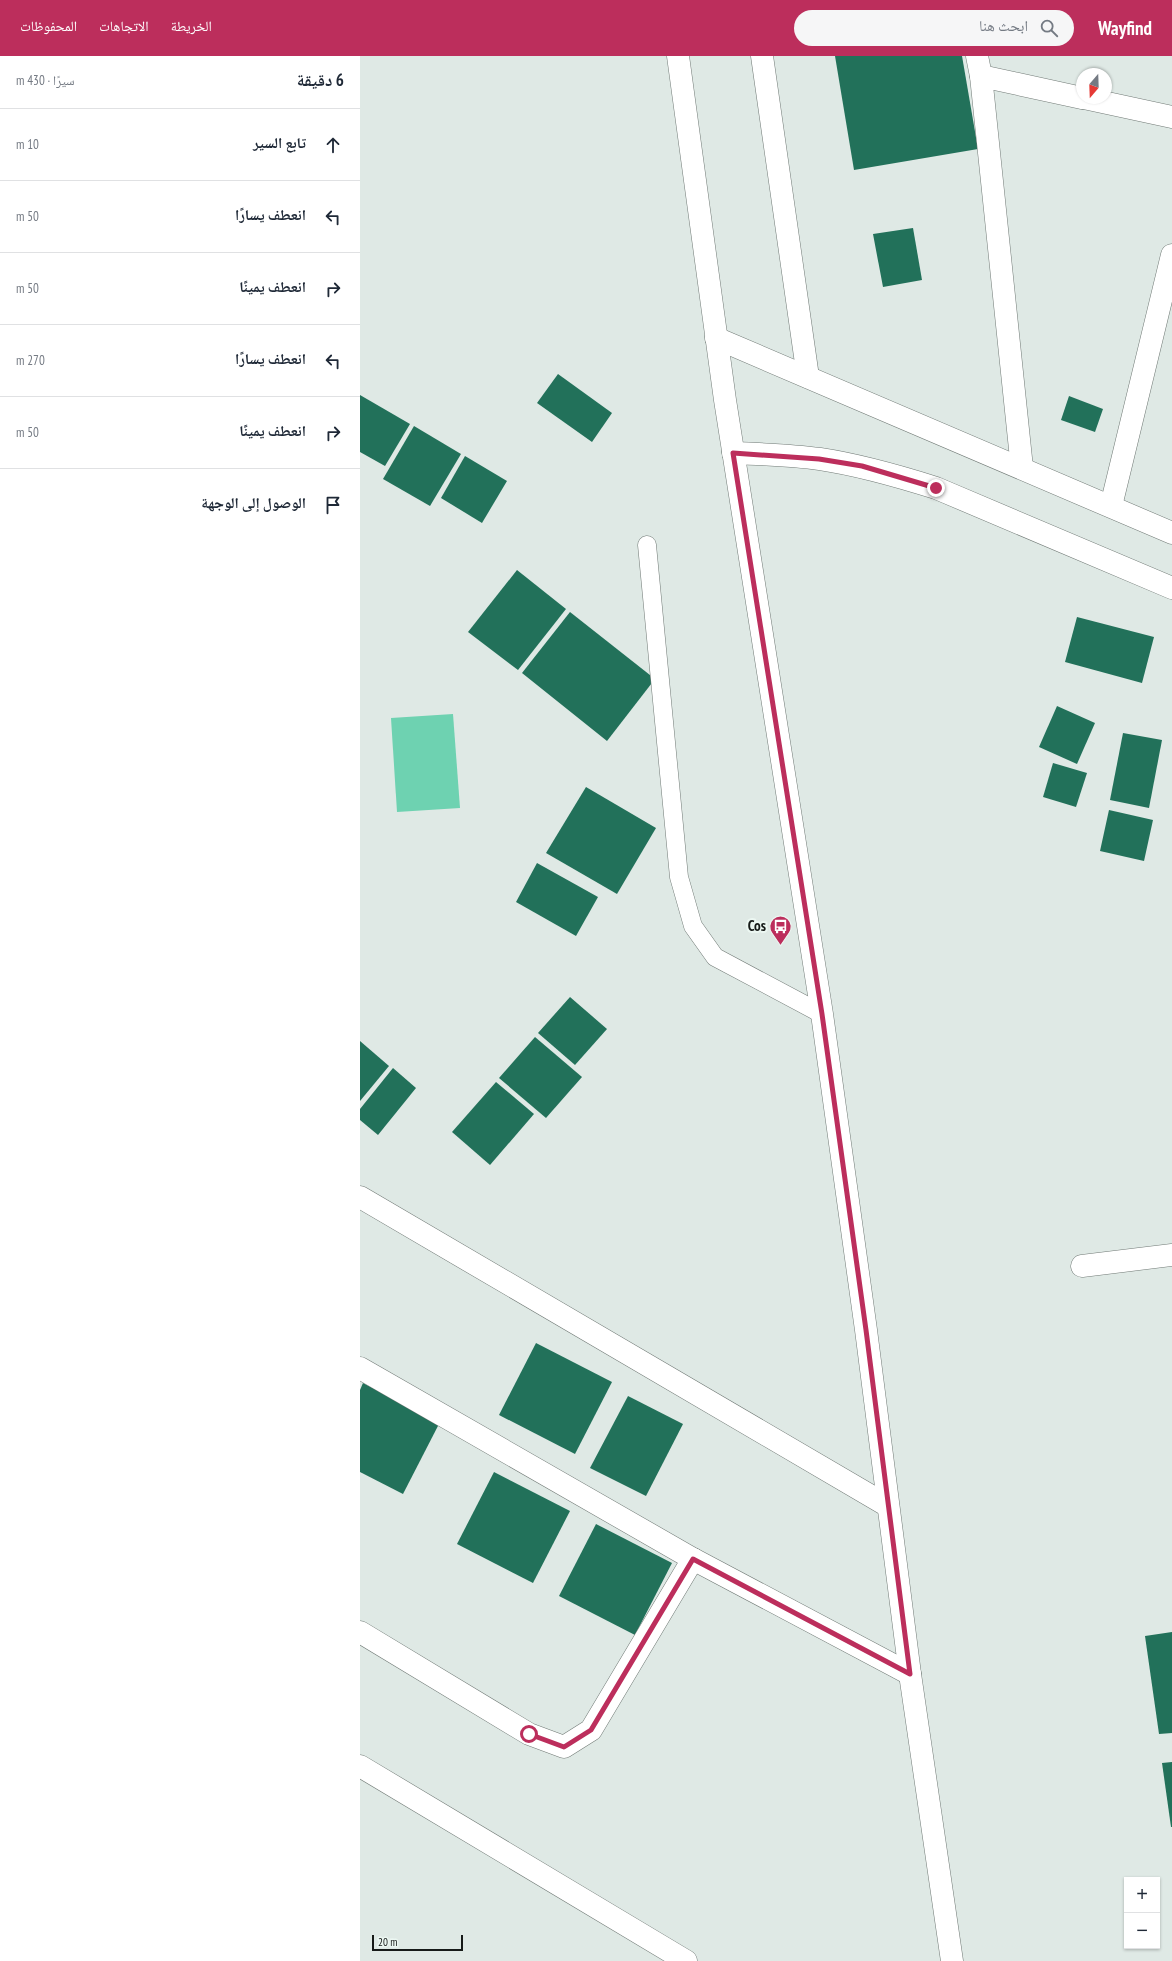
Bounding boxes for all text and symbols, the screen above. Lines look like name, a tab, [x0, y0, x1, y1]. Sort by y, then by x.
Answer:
search box	[794, 10, 1074, 46]
text: ابحث هنا	[979, 16, 1028, 35]
text: Wayfind	[1098, 16, 1152, 40]
text: المحفوظات	[20, 17, 77, 35]
text: الاتجاهات	[99, 17, 149, 35]
text: الخريطة	[171, 17, 212, 35]
icon: search	[1038, 17, 1060, 39]
north arrow	[1076, 68, 1112, 104]
text: 6 دقيقة	[297, 69, 344, 91]
text: سيرًا · 430 m	[16, 72, 75, 89]
text: تابع السير	[253, 133, 306, 152]
icon: ahead	[322, 134, 344, 156]
text: 10 m	[16, 136, 39, 153]
text: انعطف يسارًا	[235, 205, 306, 224]
icon: left	[322, 206, 344, 228]
text: 50 m	[16, 208, 39, 225]
text: انعطف يمينًا	[239, 277, 306, 296]
icon: right	[322, 278, 344, 300]
text: 50 m	[16, 280, 39, 297]
text: انعطف يسارًا	[235, 349, 306, 368]
icon: left	[322, 350, 344, 372]
text: 270 m	[16, 352, 45, 369]
text: انعطف يمينًا	[239, 421, 306, 440]
icon: right	[322, 422, 344, 444]
text: 50 m	[16, 424, 39, 441]
route end	[927, 479, 945, 497]
text: الوصول إلى الوجهة	[201, 493, 306, 512]
icon: arrive	[322, 494, 344, 516]
bus stop icon: Cos	[768, 913, 794, 946]
place label: Cos	[748, 916, 766, 935]
route start	[520, 1725, 538, 1743]
map controls	[1124, 1877, 1160, 1949]
button: +	[1124, 1877, 1160, 1913]
button: −	[1124, 1913, 1160, 1949]
scale bar	[372, 1933, 463, 1952]
text: 20 m	[378, 1935, 397, 1949]

